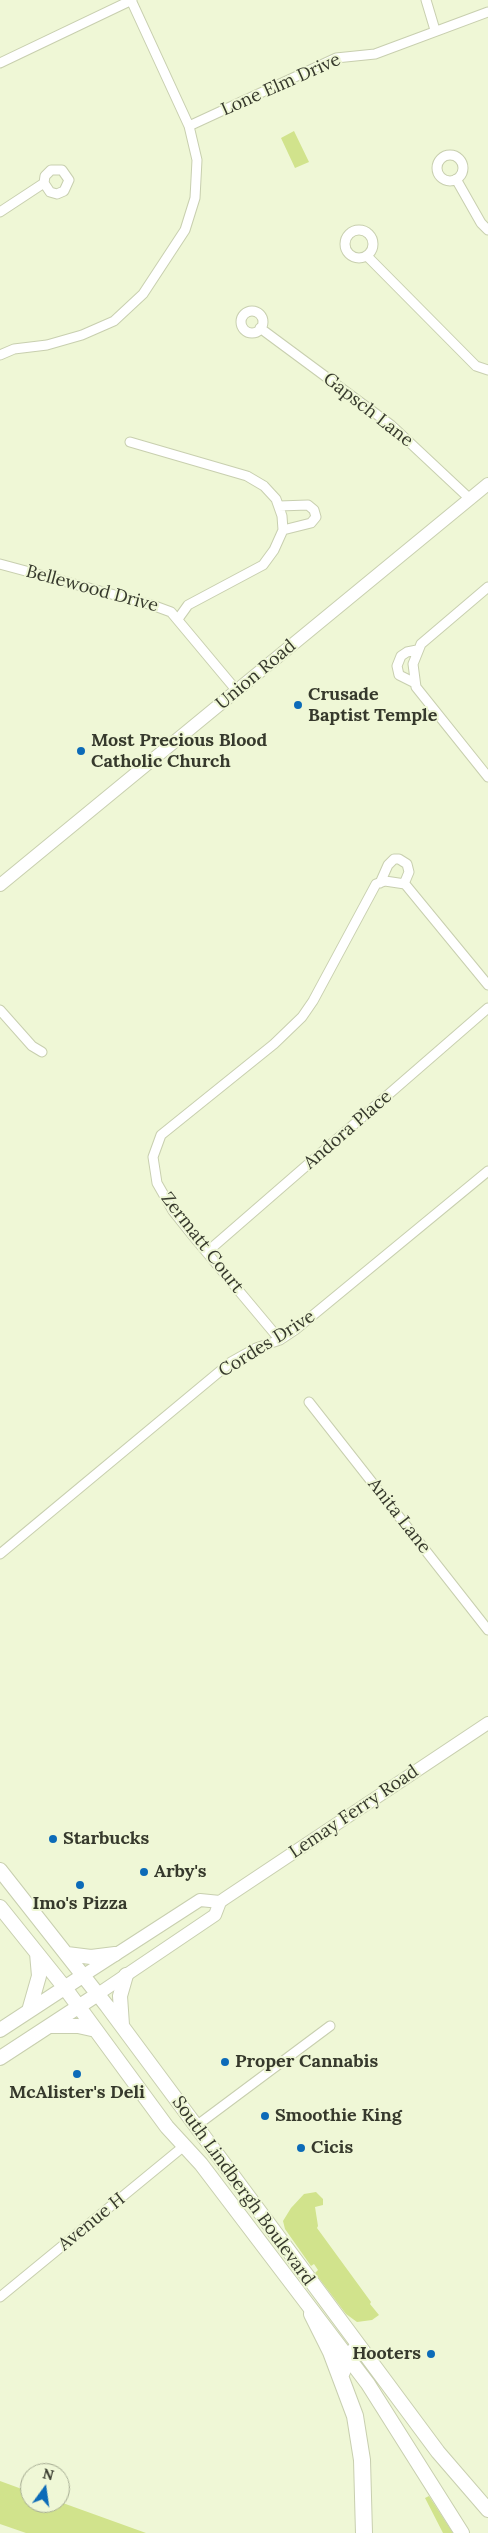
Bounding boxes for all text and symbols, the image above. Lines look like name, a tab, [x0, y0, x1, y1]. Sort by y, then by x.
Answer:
street label: Lone Elm Drive	[218, 49, 344, 121]
street label: Gapsch Lane	[319, 368, 417, 452]
street label: Bellewood Drive	[23, 561, 161, 617]
street label: Union Road	[212, 635, 300, 715]
place label: Crusade Baptist Temple	[308, 684, 437, 726]
marker: Crusade Baptist Temple	[292, 699, 304, 711]
place label: Most Precious Blood Catholic Church	[91, 730, 267, 772]
marker: Most Precious Blood Catholic Church	[75, 745, 87, 757]
street label: Andora Place	[300, 1086, 396, 1174]
street label: Zermatt Court	[156, 1189, 248, 1297]
street label: Cordes Drive	[215, 1306, 319, 1382]
street label: Anita Lane	[363, 1474, 435, 1558]
street label: Lemay Ferry Road	[285, 1761, 423, 1863]
place label: Starbucks	[63, 1828, 149, 1850]
marker: Starbucks	[47, 1833, 59, 1845]
place label: Arby's	[154, 1861, 206, 1883]
marker: Arby's	[138, 1866, 150, 1878]
marker: Imo's Pizza	[74, 1879, 86, 1891]
place label: Imo's Pizza	[32, 1893, 128, 1915]
place label: Proper Cannabis	[235, 2051, 378, 2073]
marker: Proper Cannabis	[219, 2056, 231, 2068]
marker: McAlister's Deli	[71, 2068, 83, 2080]
place label: McAlister's Deli	[9, 2082, 145, 2104]
street label: South Lindbergh Boulevard	[167, 2092, 319, 2290]
place label: Smoothie King	[275, 2105, 402, 2127]
marker: Smoothie King	[259, 2110, 271, 2122]
place label: Cicis	[311, 2137, 353, 2159]
marker: Cicis	[295, 2142, 307, 2154]
street label: Avenue H	[54, 2188, 130, 2256]
place label: Hooters	[352, 2343, 421, 2365]
marker: Hooters	[425, 2348, 437, 2360]
north arrow	[20, 2463, 70, 2513]
text: N	[41, 2464, 56, 2484]

